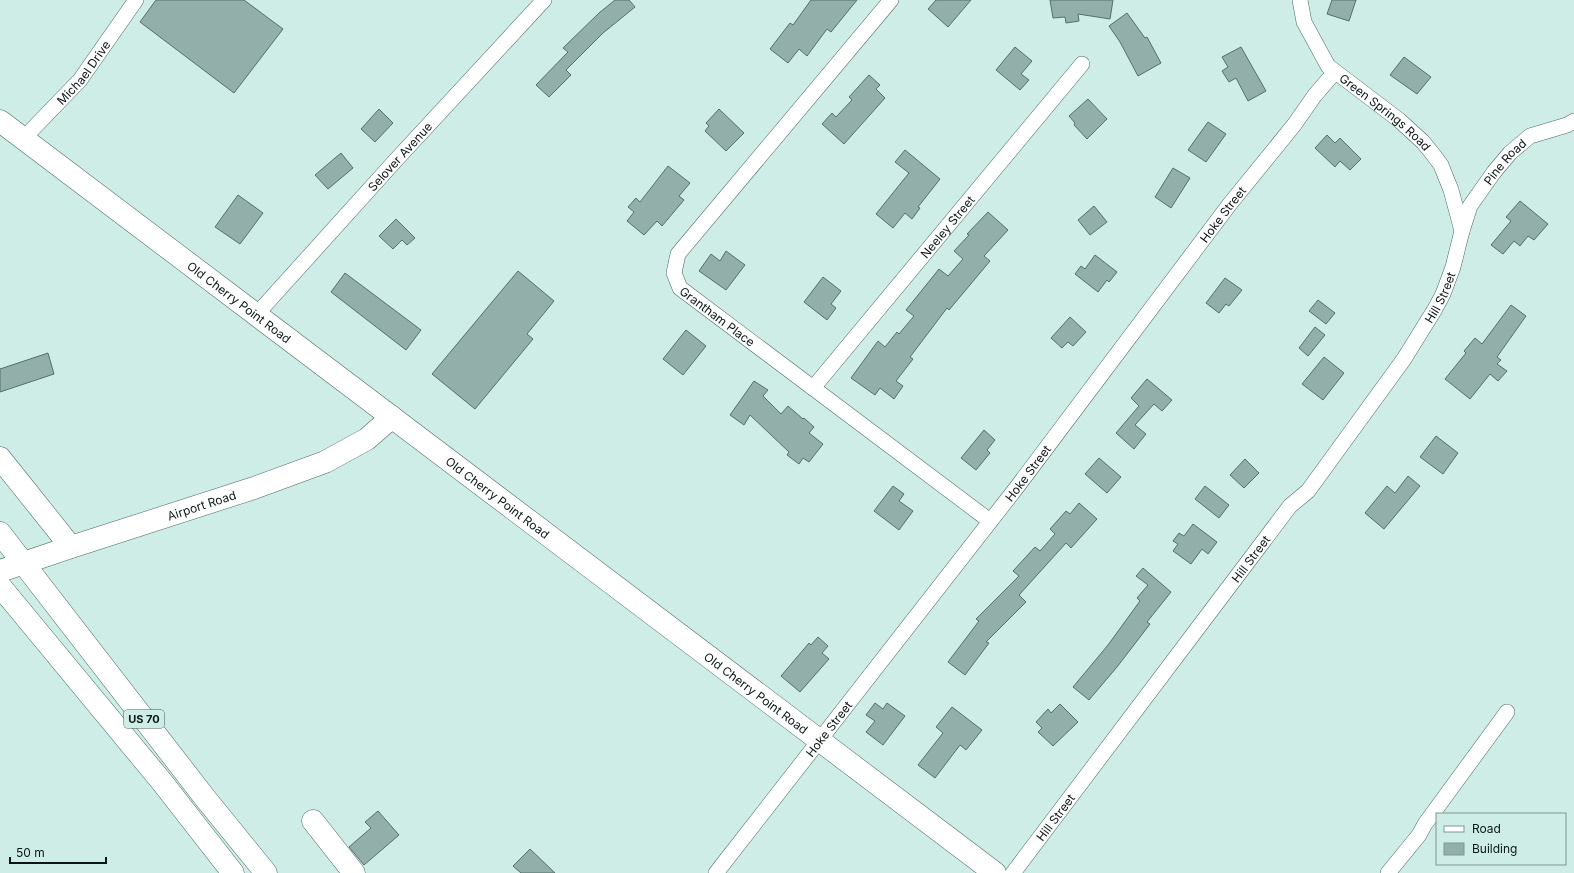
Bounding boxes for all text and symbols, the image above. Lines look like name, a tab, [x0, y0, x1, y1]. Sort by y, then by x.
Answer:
street label: Michael Drive	[53, 37, 113, 107]
street label: Green Springs Road	[1337, 70, 1434, 153]
street label: Selover Avenue	[364, 119, 435, 194]
street label: Pine Road	[1480, 135, 1529, 187]
street label: Hoke Street	[1196, 183, 1249, 245]
street label: Neeley Street	[917, 192, 977, 261]
street label: Old Cherry Point Road	[184, 258, 294, 346]
street label: Hill Street	[1421, 270, 1458, 325]
street label: Grantham Place	[677, 283, 758, 349]
street label: Hoke Street	[1001, 442, 1054, 504]
street label: Old Cherry Point Road	[443, 453, 553, 541]
street label: Airport Road	[165, 487, 238, 523]
street label: Hill Street	[1228, 532, 1273, 585]
street label: Old Cherry Point Road	[701, 649, 811, 737]
street label: Hoke Street	[802, 698, 855, 760]
road number: US 70	[124, 710, 164, 728]
street label: Hill Street	[1033, 791, 1078, 844]
legend	[1436, 813, 1566, 865]
text: Road	[1472, 821, 1501, 836]
scale bar	[10, 839, 106, 865]
text: Building	[1472, 841, 1517, 856]
text: 50 m	[16, 845, 45, 860]

